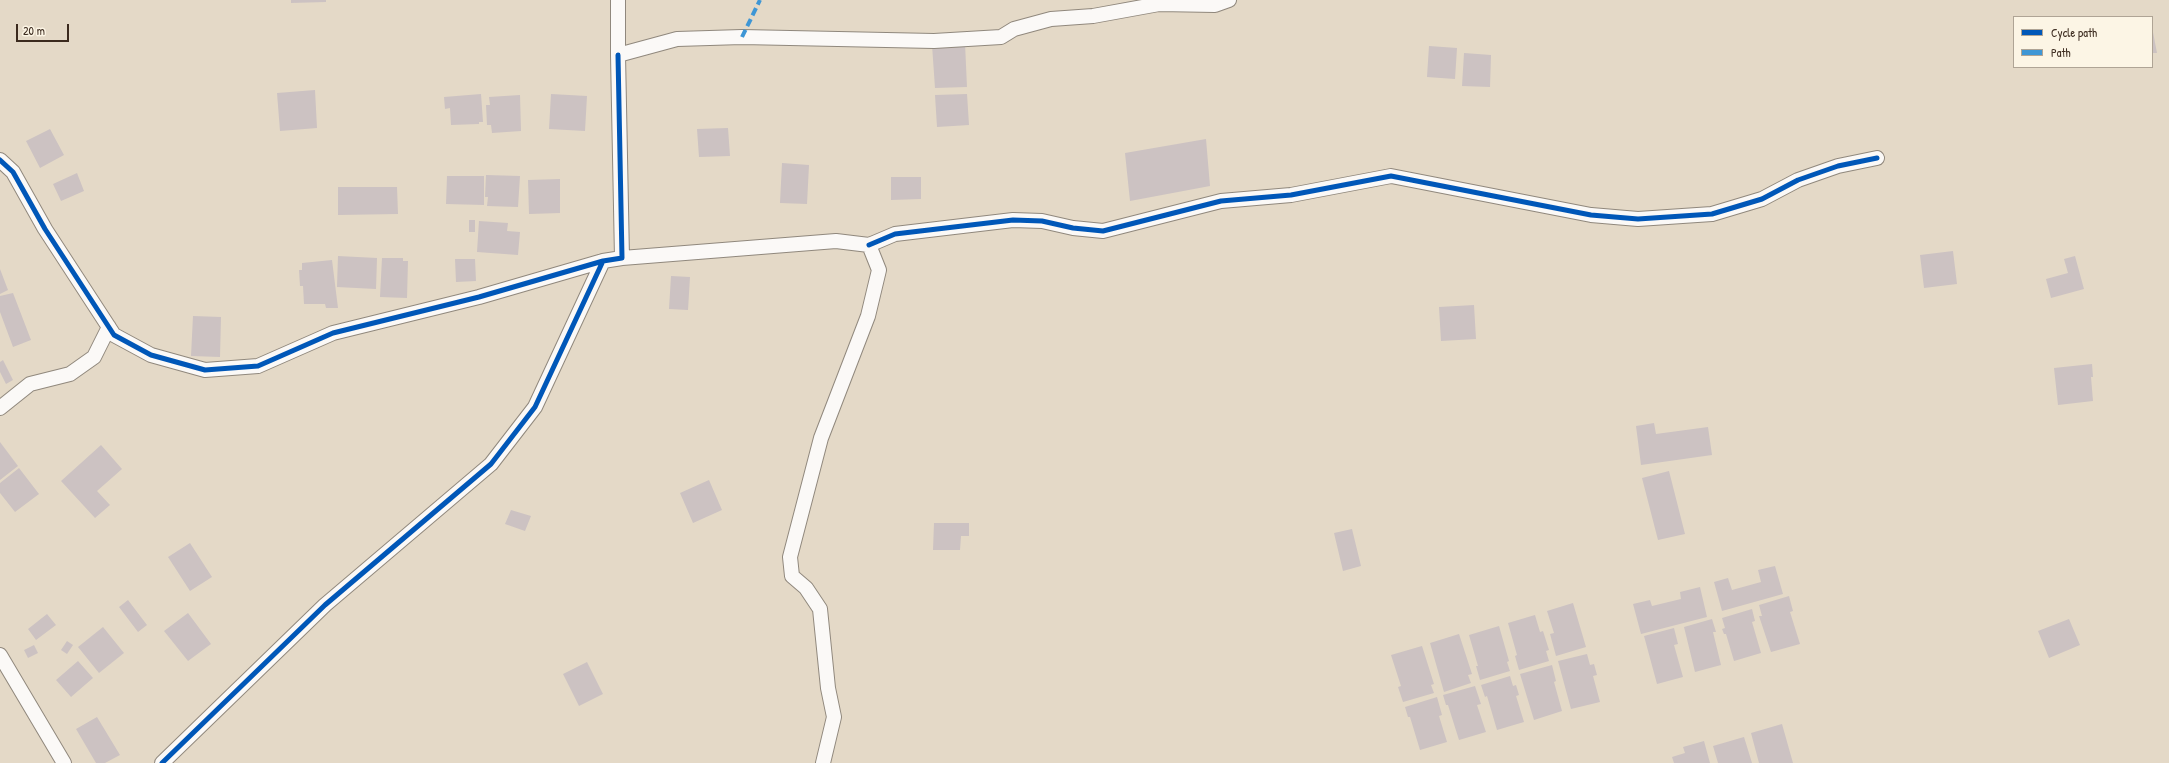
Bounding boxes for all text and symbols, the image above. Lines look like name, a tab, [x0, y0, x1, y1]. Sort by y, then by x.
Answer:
scale bar	[18, 16, 71, 42]
legend	[2013, 16, 2153, 68]
text: 20 m	[23, 22, 45, 39]
text: Cycle path	[2051, 24, 2097, 41]
text: Path	[2051, 44, 2071, 61]

